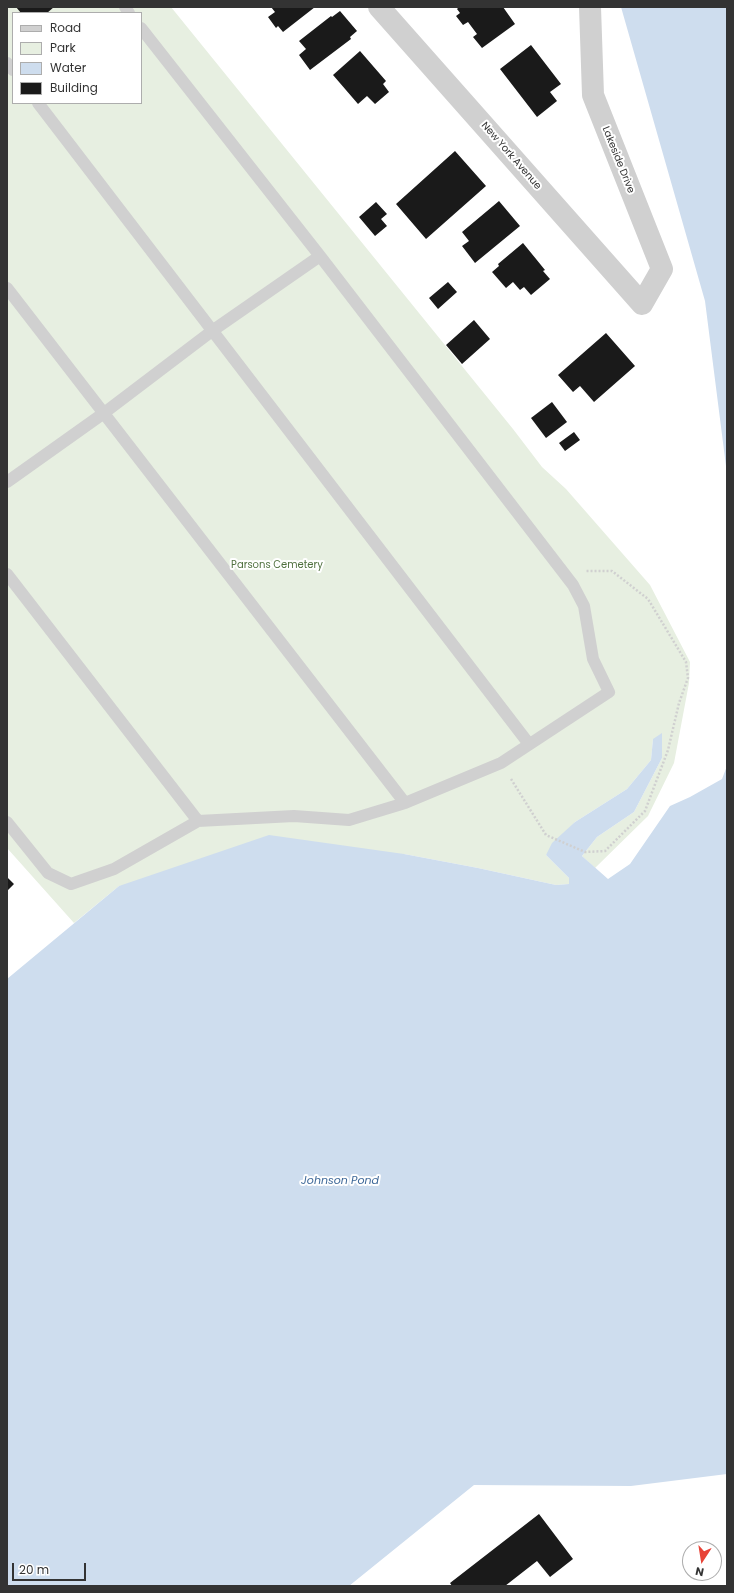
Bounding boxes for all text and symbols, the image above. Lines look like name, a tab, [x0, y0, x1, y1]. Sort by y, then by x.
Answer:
legend	[12, 12, 142, 104]
text: Road	[50, 19, 81, 36]
text: Park	[50, 39, 76, 56]
text: Water	[50, 59, 86, 76]
text: Building	[50, 79, 98, 96]
street label: New York Avenue	[478, 120, 544, 192]
street label: Lakeside Drive	[599, 125, 637, 195]
park label: Parsons Cemetery	[231, 559, 323, 571]
water label: Johnson Pond	[301, 1174, 379, 1188]
north arrow	[682, 1541, 722, 1581]
scale bar	[14, 1555, 88, 1581]
text: 20 m	[19, 1561, 49, 1578]
text: N	[694, 1563, 705, 1580]

